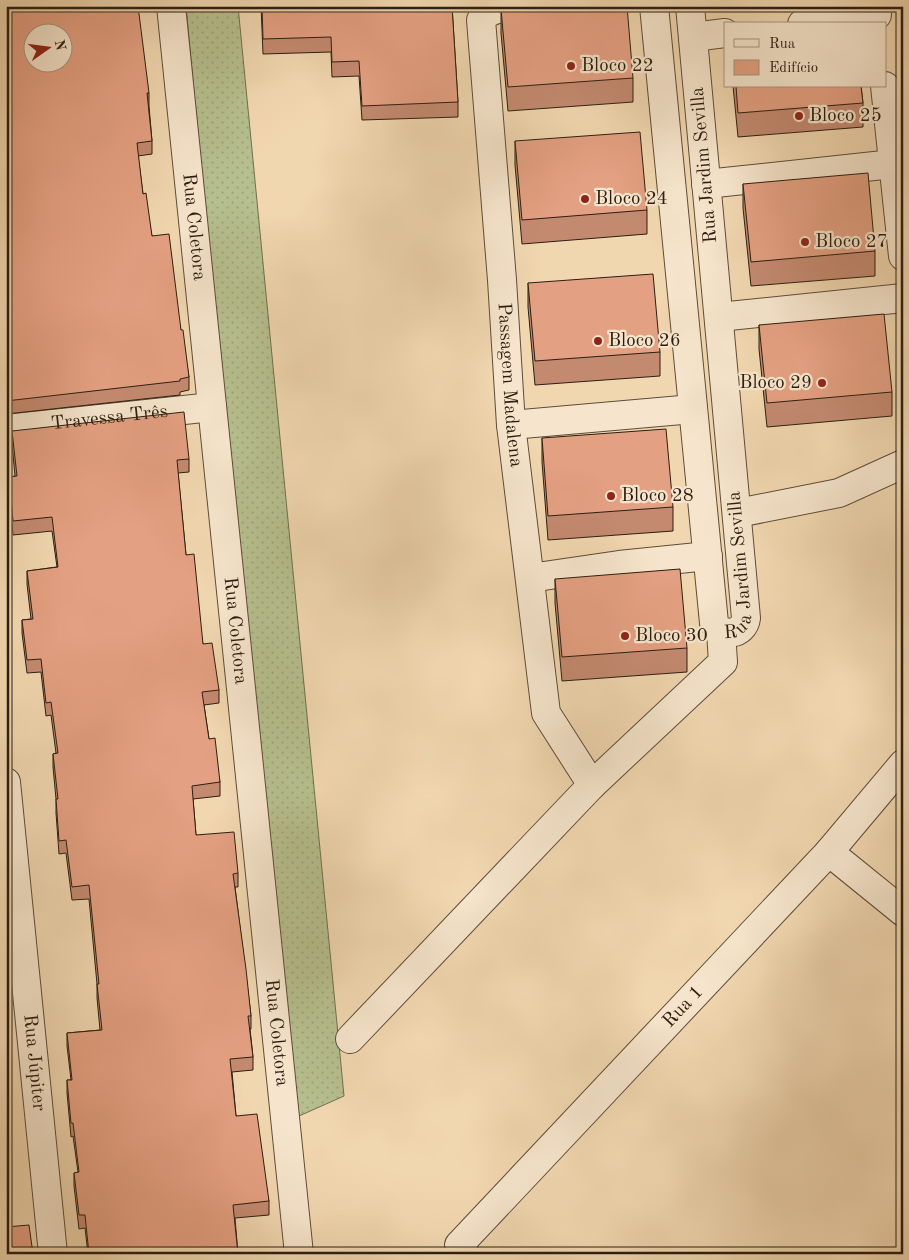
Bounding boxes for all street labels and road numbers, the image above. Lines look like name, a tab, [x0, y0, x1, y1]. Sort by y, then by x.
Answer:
street label: Rua Jardim Sevilla	[689, 86, 721, 244]
street label: Rua Coletora	[179, 172, 209, 282]
street label: Passagem Madalena	[494, 302, 526, 469]
street label: Travessa Três	[50, 402, 169, 434]
street label: Rua Jardim Sevilla	[723, 490, 756, 643]
street label: Rua Coletora	[220, 576, 250, 686]
street label: Rua Coletora	[261, 978, 291, 1088]
street label: Rua 1	[659, 982, 707, 1031]
street label: Rua Júpiter	[20, 1013, 48, 1112]

